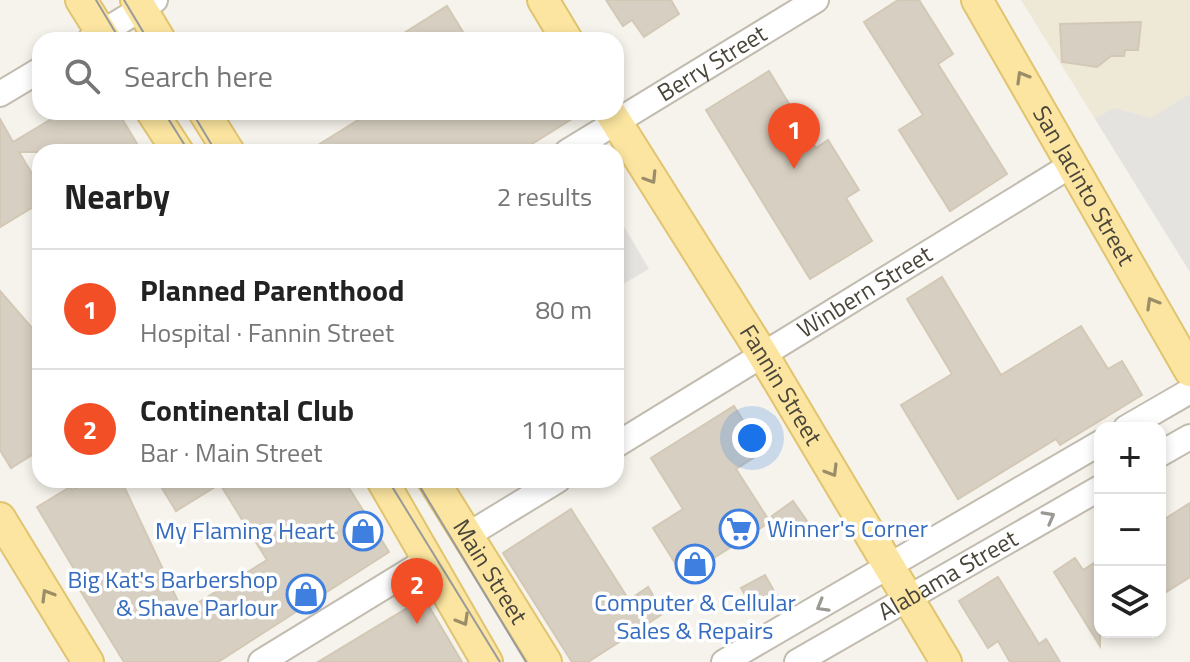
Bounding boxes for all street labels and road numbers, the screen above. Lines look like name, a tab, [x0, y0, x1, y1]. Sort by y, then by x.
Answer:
street label: Berry Street	[650, 15, 774, 110]
street label: San Jacinto Street	[1024, 98, 1145, 272]
street label: Winbern Street	[790, 236, 939, 346]
street label: Fannin Street	[731, 317, 832, 452]
street label: Main Street	[445, 512, 537, 631]
street label: Alabama Street	[871, 520, 1024, 629]

